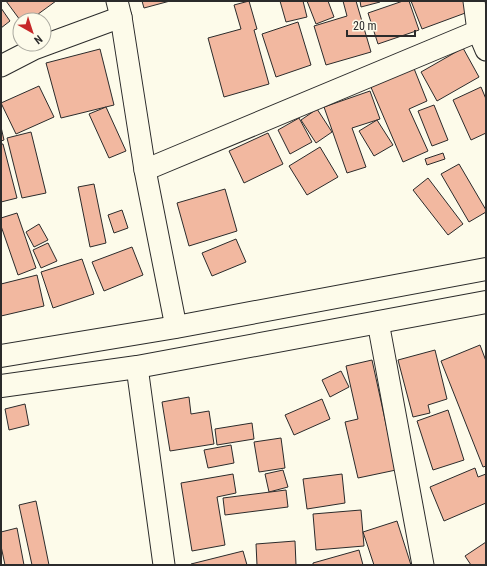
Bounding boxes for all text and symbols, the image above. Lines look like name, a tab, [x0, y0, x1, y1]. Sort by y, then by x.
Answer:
north arrow	[12, 12, 52, 52]
scale bar	[347, 12, 415, 38]
text: 20 m	[353, 19, 377, 33]
text: N	[31, 32, 45, 47]

